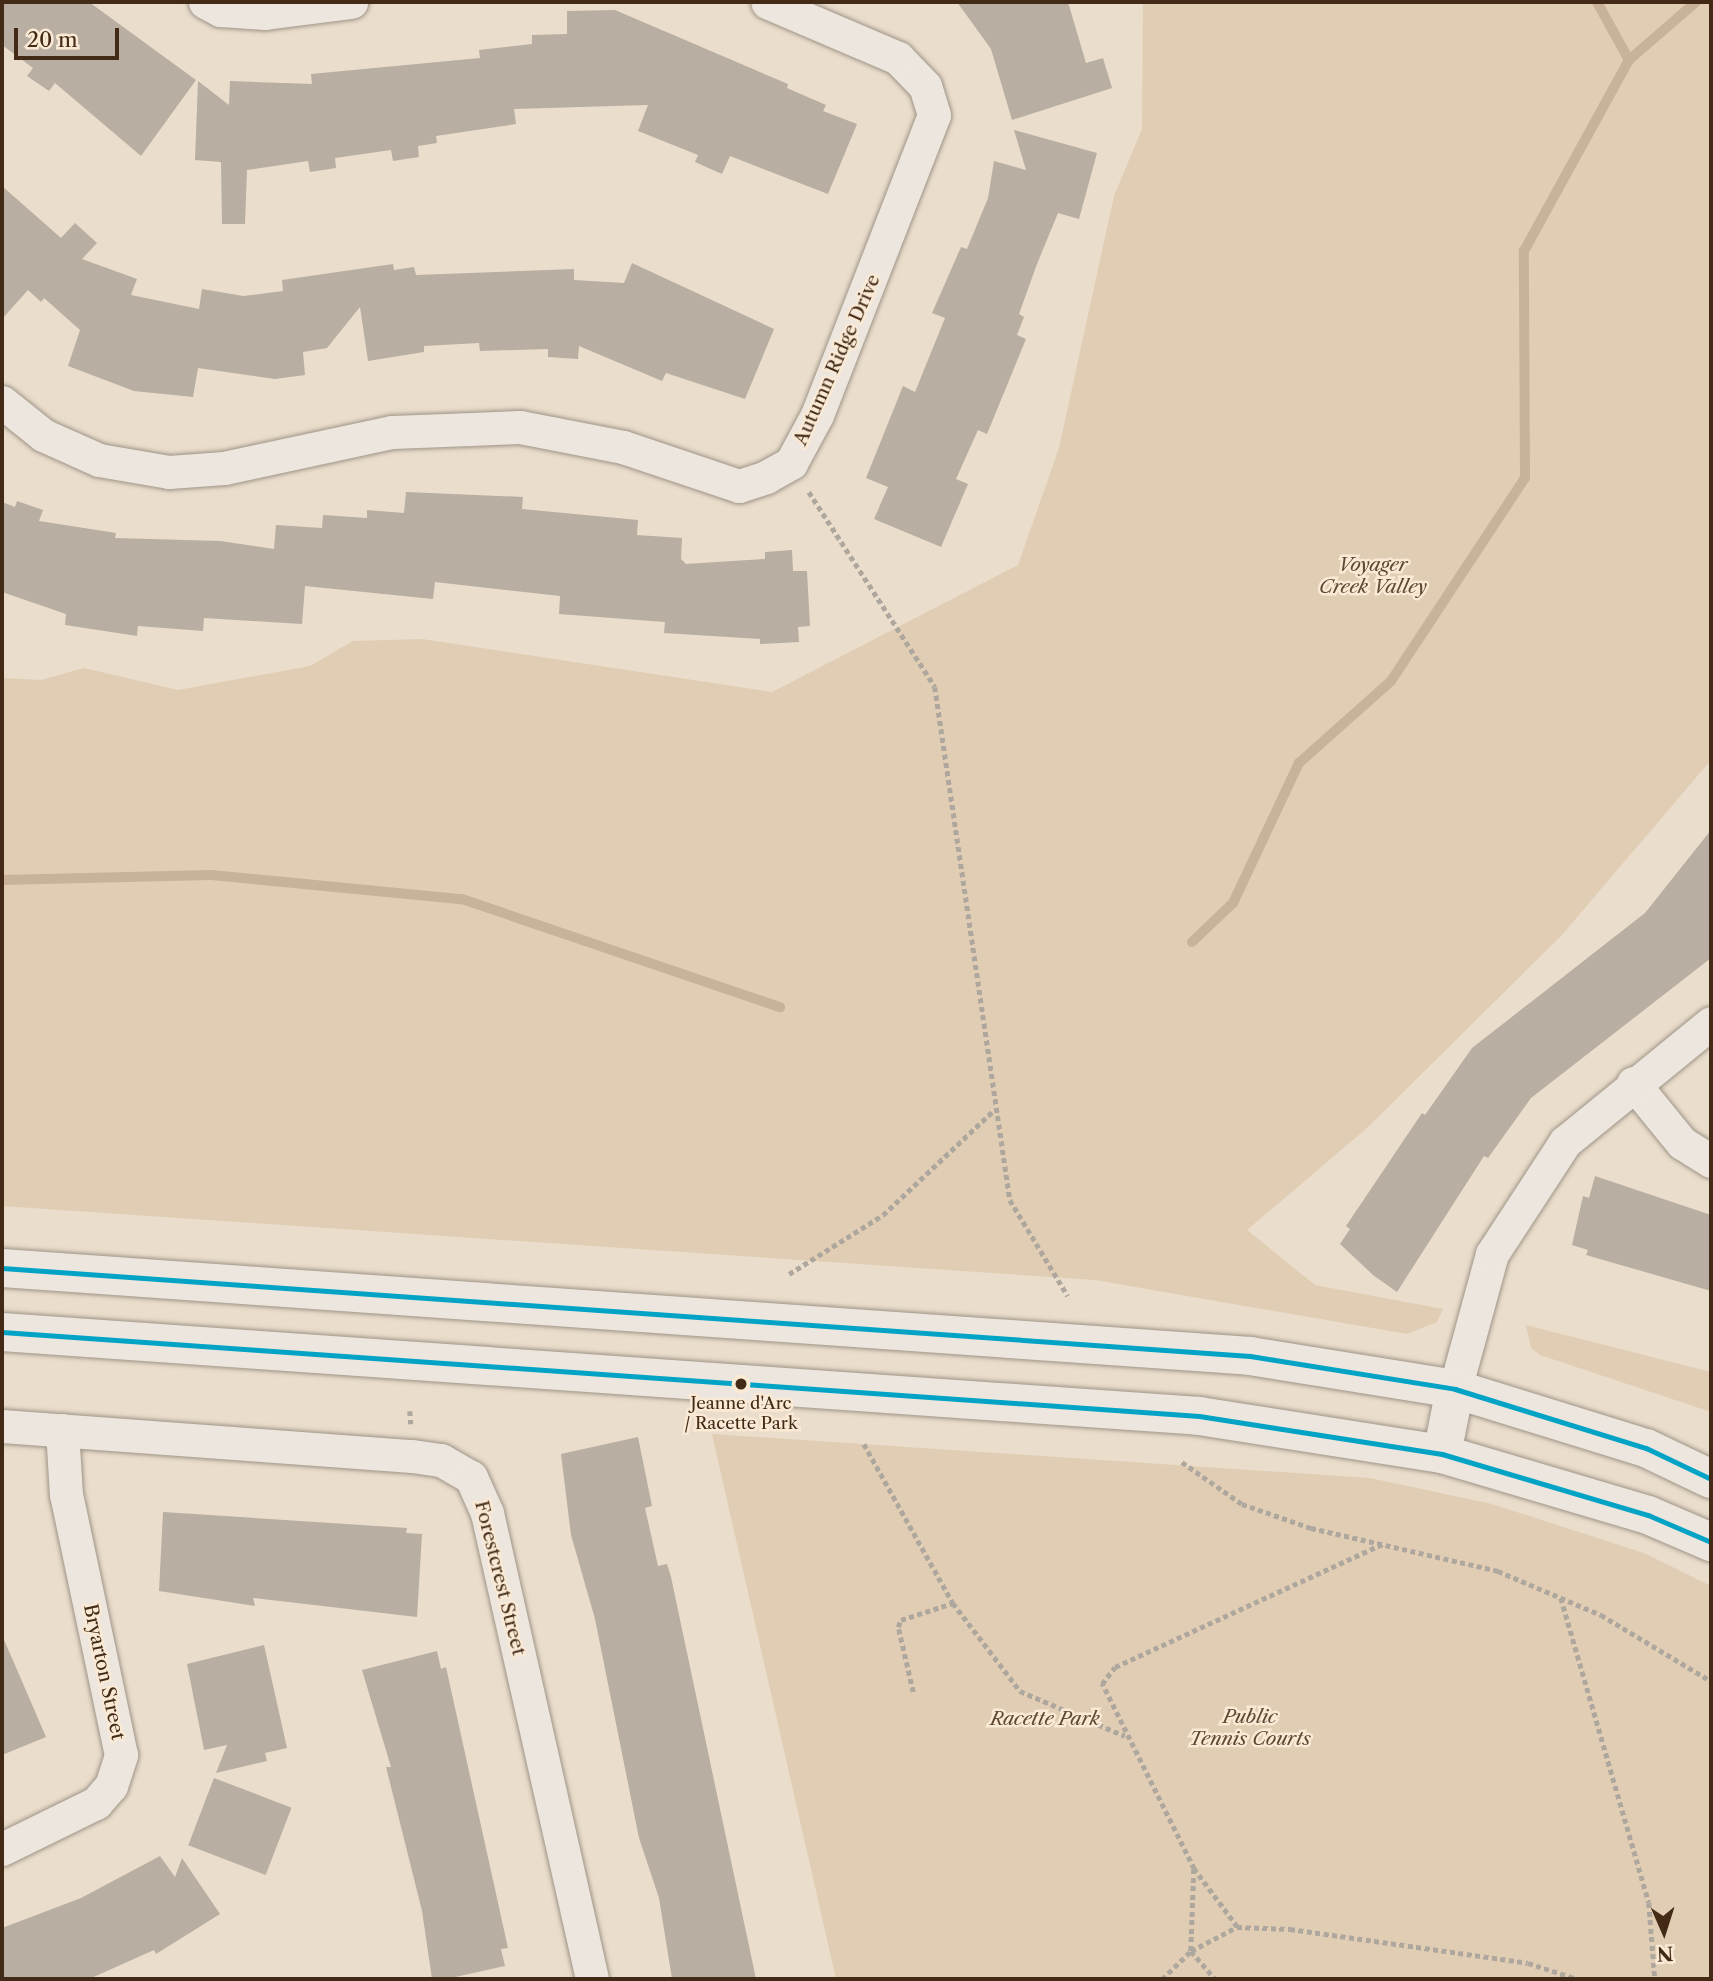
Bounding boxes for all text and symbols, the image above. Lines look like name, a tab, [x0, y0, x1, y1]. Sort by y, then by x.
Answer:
scale bar	[18, 14, 122, 58]
text: 20 m	[27, 27, 78, 52]
street label: Autumn Ridge Drive	[789, 271, 885, 449]
park label: Voyager Creek Valley	[1319, 554, 1427, 598]
marker: Jeanne d'Arc / Racette Park	[734, 1377, 748, 1391]
place label: Jeanne d'Arc / Racette Park	[684, 1394, 798, 1434]
street label: Forestcrest Street	[470, 1498, 530, 1658]
street label: Bryarton Street	[78, 1602, 130, 1742]
park label: Public Tennis Courts	[1189, 1706, 1311, 1750]
park label: Racette Park	[990, 1708, 1100, 1730]
north arrow	[1629, 1897, 1699, 1967]
text: N	[1656, 1942, 1674, 1965]

